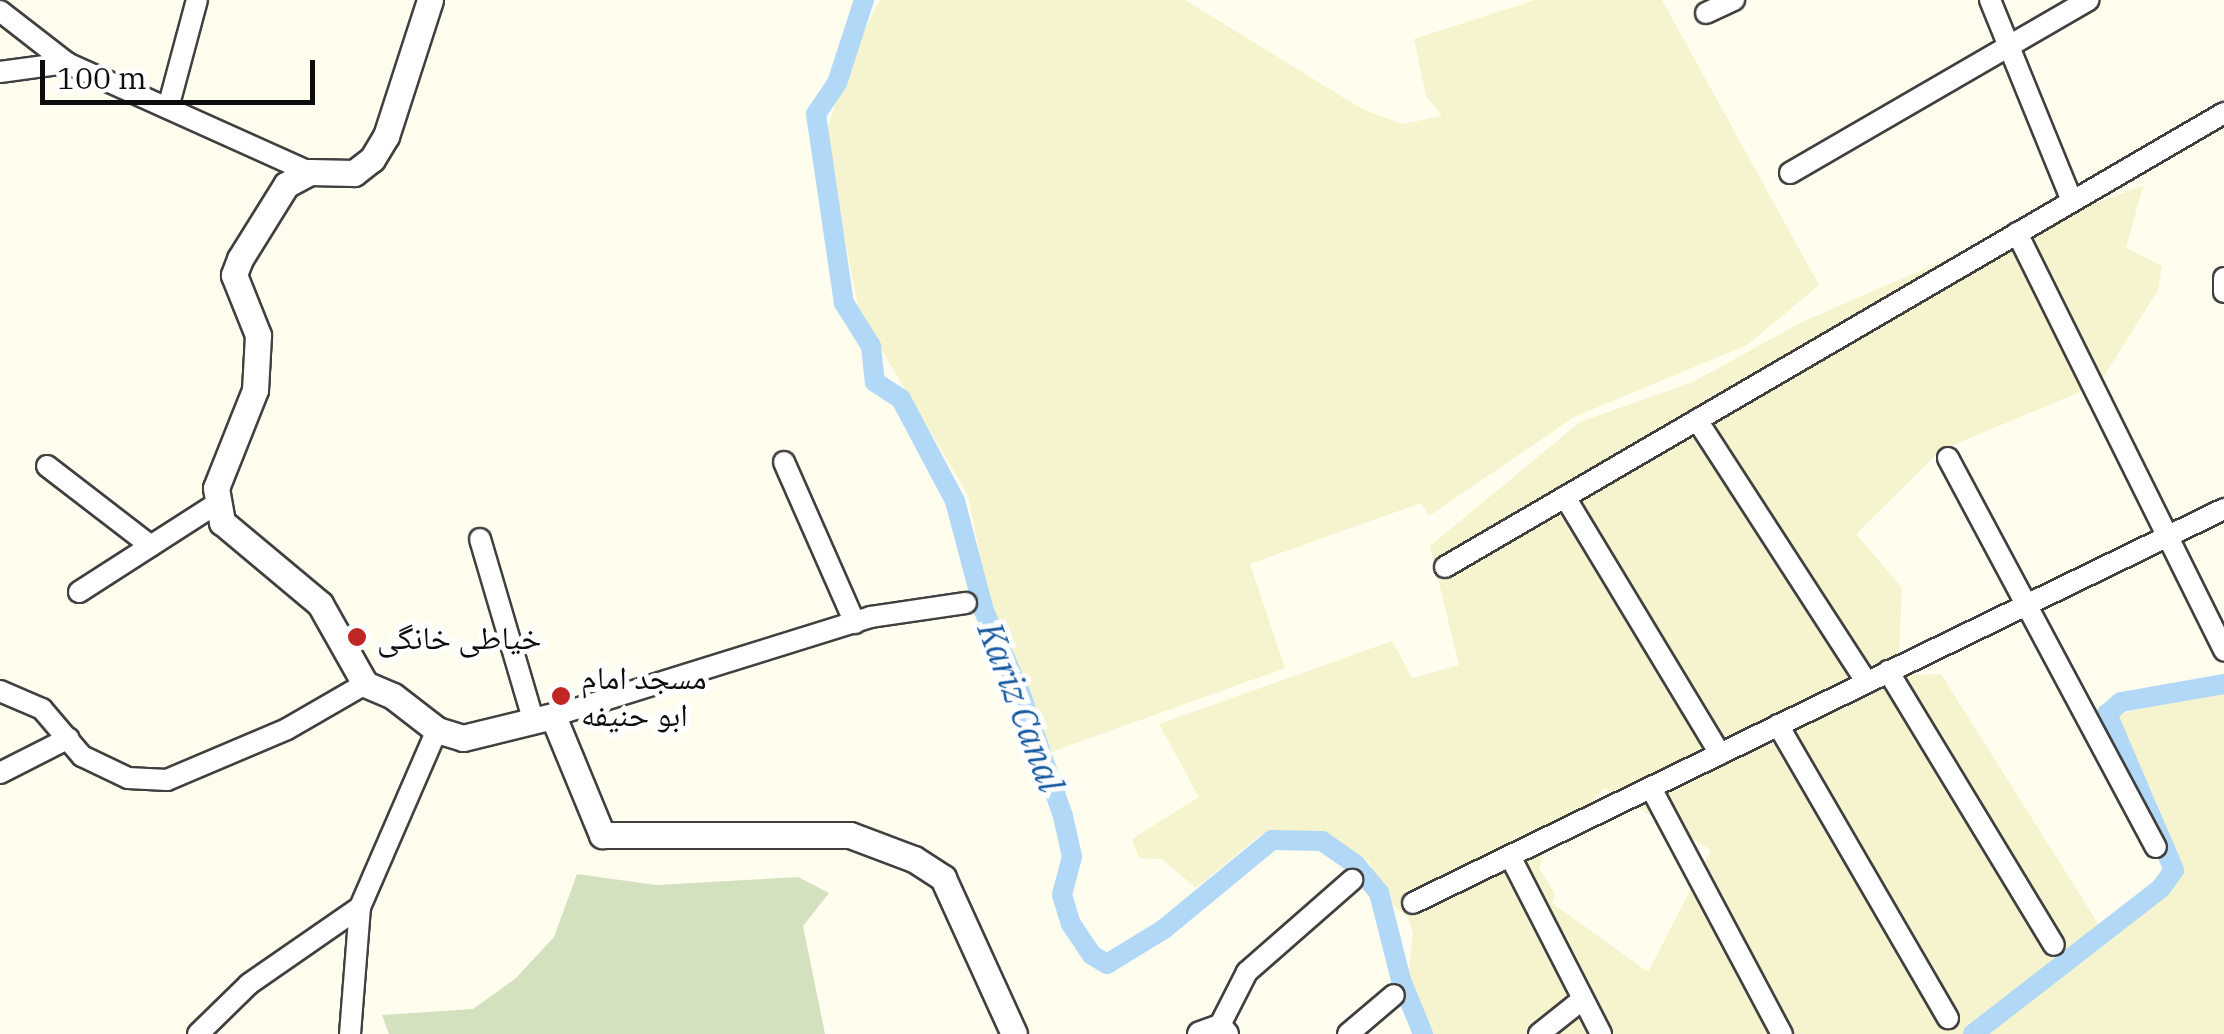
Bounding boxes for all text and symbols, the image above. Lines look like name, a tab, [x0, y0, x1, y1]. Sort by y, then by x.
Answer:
scale bar	[45, 40, 320, 102]
text: 100 m	[57, 58, 147, 97]
water label: Kariz Canal	[969, 616, 1073, 798]
place label: خیاطی خانگی	[377, 618, 541, 656]
marker: خیاطی خانگی	[346, 626, 368, 648]
place label: مسجد امام ابو حنیفه	[581, 659, 707, 734]
marker: مسجد امام ابو حنیفه	[550, 685, 572, 707]

